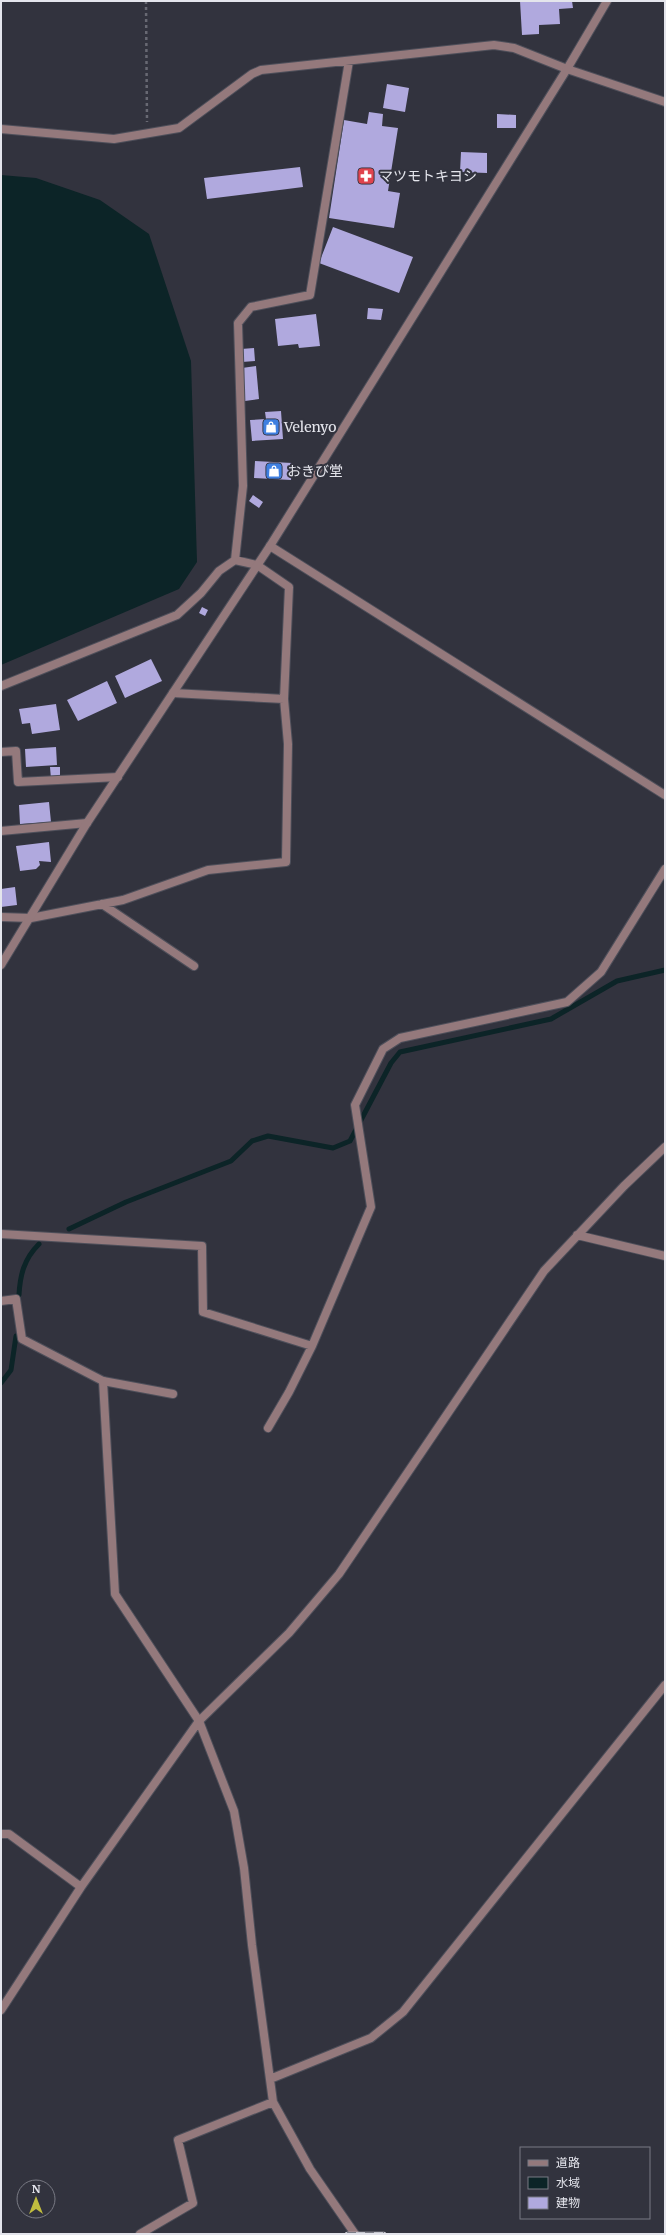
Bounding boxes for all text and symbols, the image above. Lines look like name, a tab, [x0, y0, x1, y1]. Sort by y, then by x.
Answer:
pharmacy icon: マツモトキヨシ	[356, 166, 376, 186]
place label: マツモトキヨシ	[379, 167, 477, 185]
shop icon: Velenyo	[261, 417, 281, 437]
place label: Velenyo	[283, 418, 337, 436]
shop icon: おきび堂	[264, 461, 284, 481]
place label: おきび堂	[287, 462, 343, 480]
legend	[520, 2147, 650, 2219]
text: 道路	[556, 2155, 580, 2170]
text: 水域	[556, 2175, 580, 2190]
north arrow	[16, 2179, 56, 2219]
text: N	[32, 2182, 41, 2196]
text: 建物	[556, 2195, 580, 2210]

